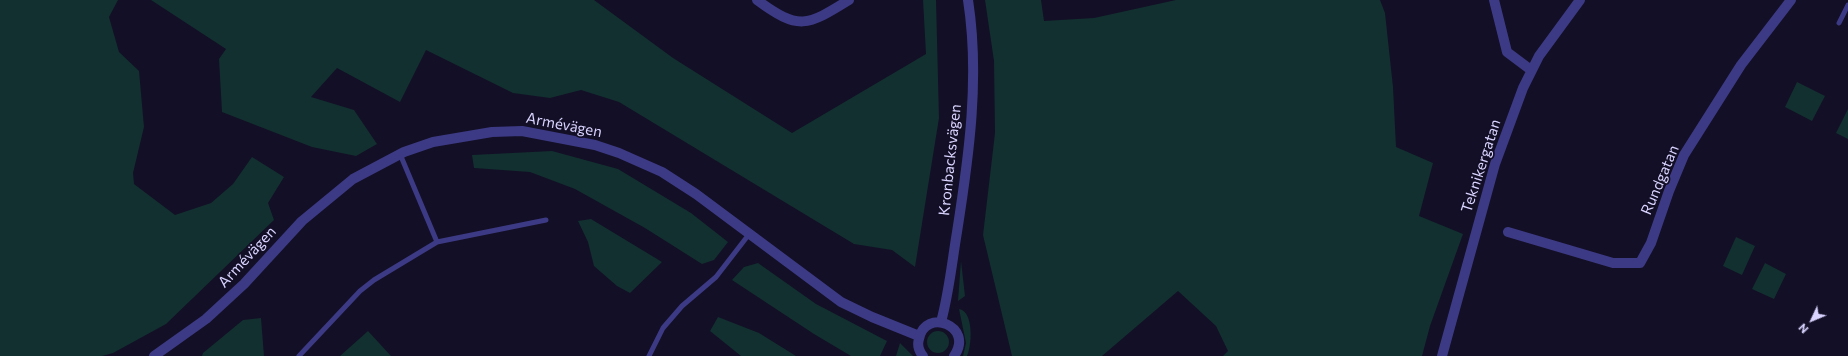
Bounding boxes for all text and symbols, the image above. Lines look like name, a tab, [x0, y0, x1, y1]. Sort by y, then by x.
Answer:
street label: Kronbacksvägen	[935, 103, 965, 217]
street label: Armévägen	[525, 109, 603, 141]
street label: Teknikergatan	[1457, 117, 1505, 215]
street label: Rundgatan	[1637, 142, 1683, 218]
street label: Armévägen	[214, 223, 280, 291]
north arrow	[1792, 300, 1832, 340]
text: N	[1795, 321, 1811, 336]

